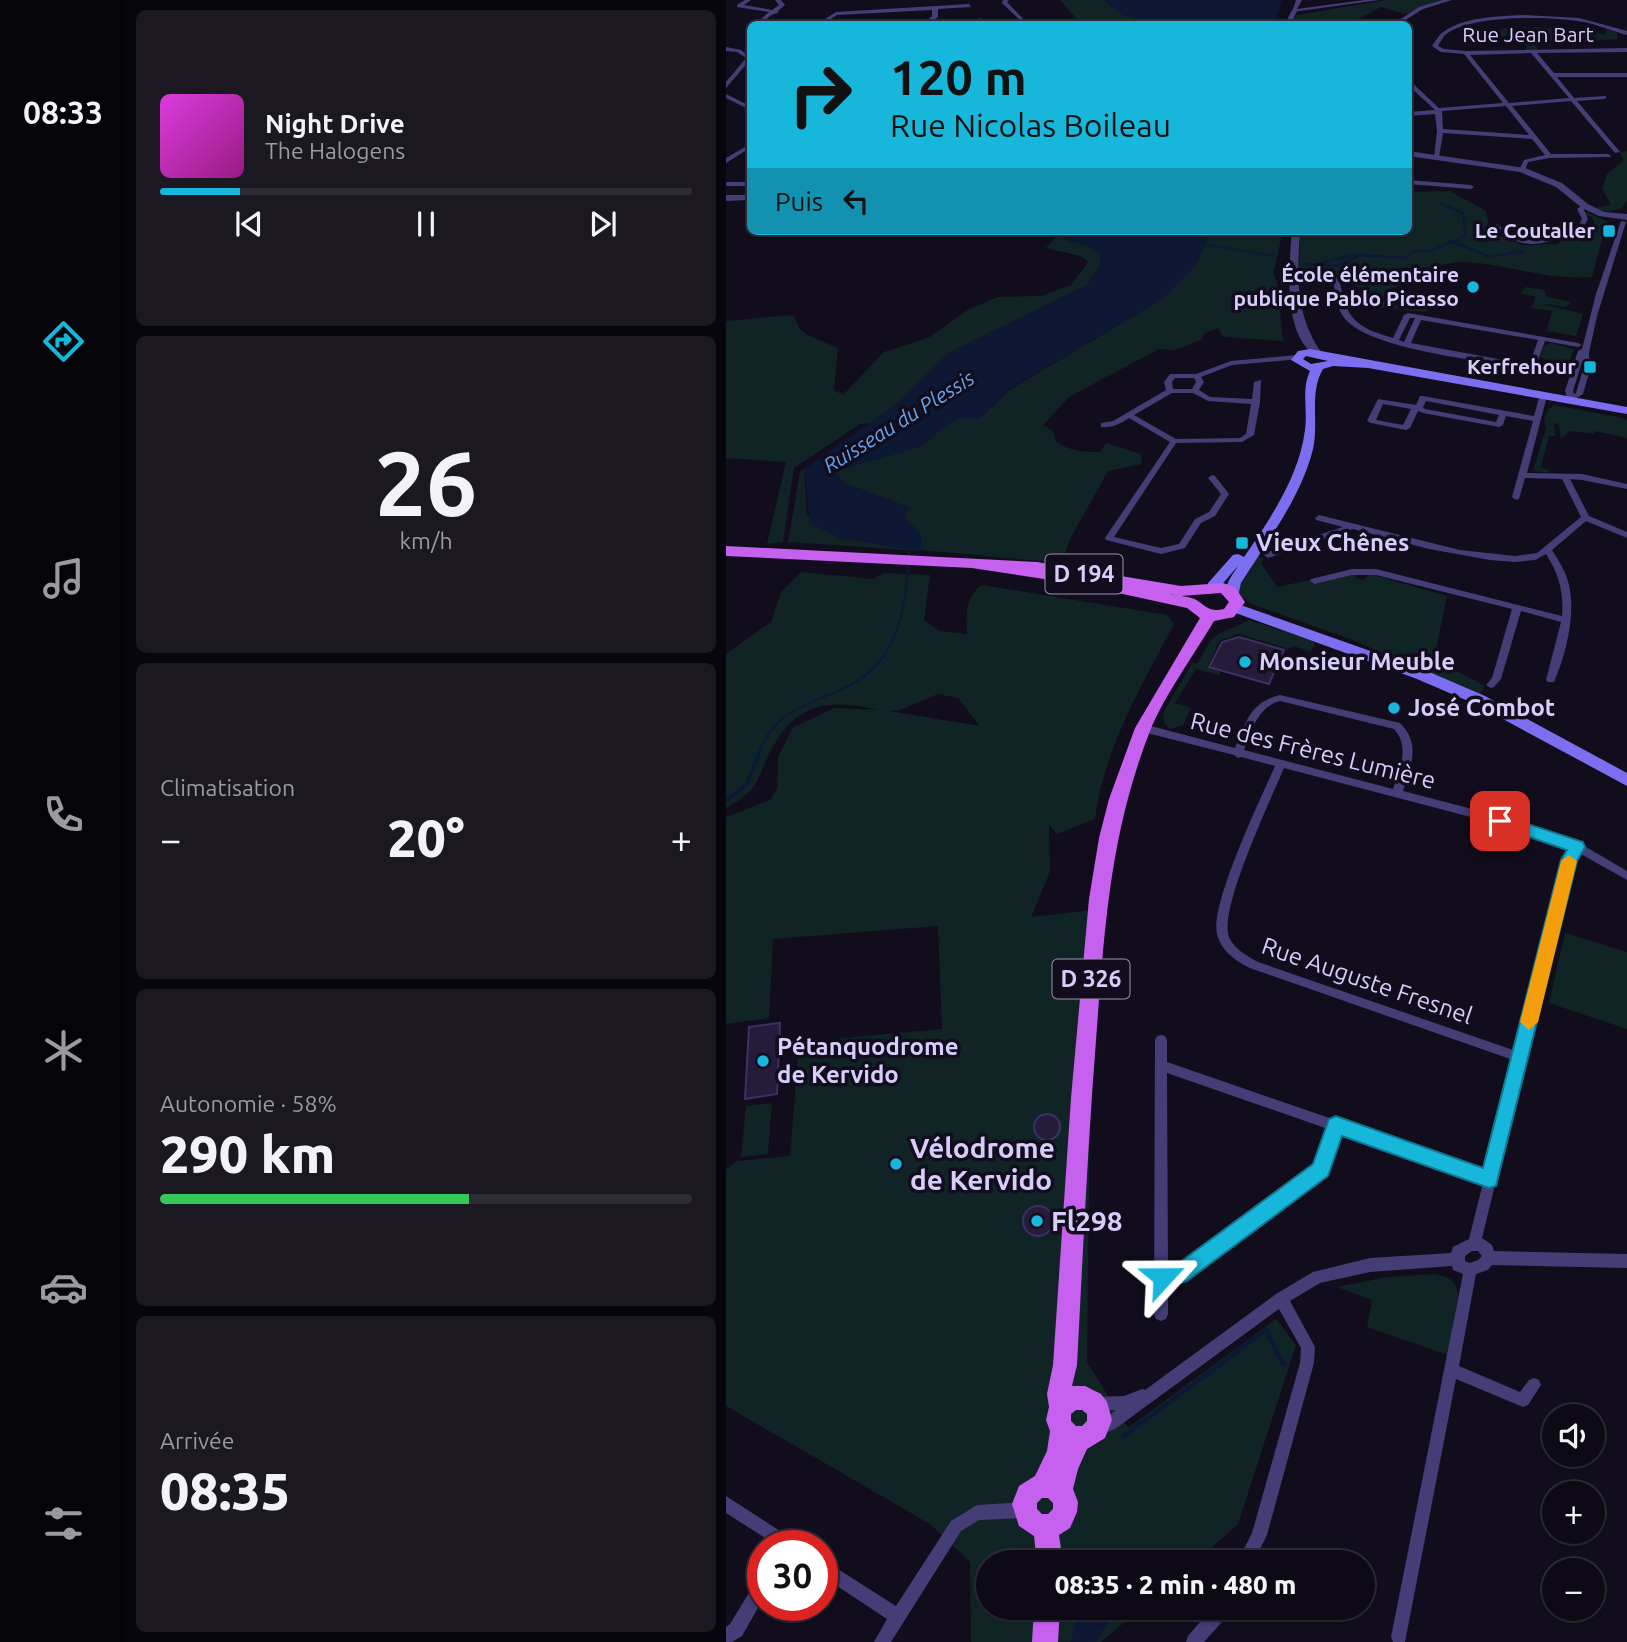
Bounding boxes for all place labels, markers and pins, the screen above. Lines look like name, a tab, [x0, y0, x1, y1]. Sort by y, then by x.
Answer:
place label: Le Coutaller	[1475, 218, 1595, 242]
marker: Le Coutaller	[1601, 223, 1617, 239]
place label: École élémentaire publique Pablo Picasso	[1234, 262, 1459, 310]
marker: École élémentaire publique Pablo Picasso	[1465, 279, 1481, 295]
place label: Kerfrehour	[1467, 354, 1576, 378]
marker: Kerfrehour	[1582, 359, 1598, 375]
place label: Vieux Chênes	[1256, 529, 1409, 556]
marker: Vieux Chênes	[1234, 535, 1250, 551]
place label: Monsieur Meuble	[1259, 648, 1455, 675]
marker: Monsieur Meuble	[1237, 654, 1253, 670]
place label: José Combot	[1408, 694, 1555, 721]
marker: José Combot	[1386, 700, 1402, 716]
pin	[1470, 791, 1530, 851]
place label: Pétanquodrome de Kervido	[777, 1033, 959, 1088]
marker: Pétanquodrome de Kervido	[755, 1053, 771, 1069]
place label: Vélodrome de Kervido	[910, 1132, 1055, 1195]
marker: Vélodrome de Kervido	[888, 1156, 904, 1172]
place label: Fl298	[1051, 1205, 1123, 1236]
marker: Fl298	[1029, 1213, 1045, 1229]

